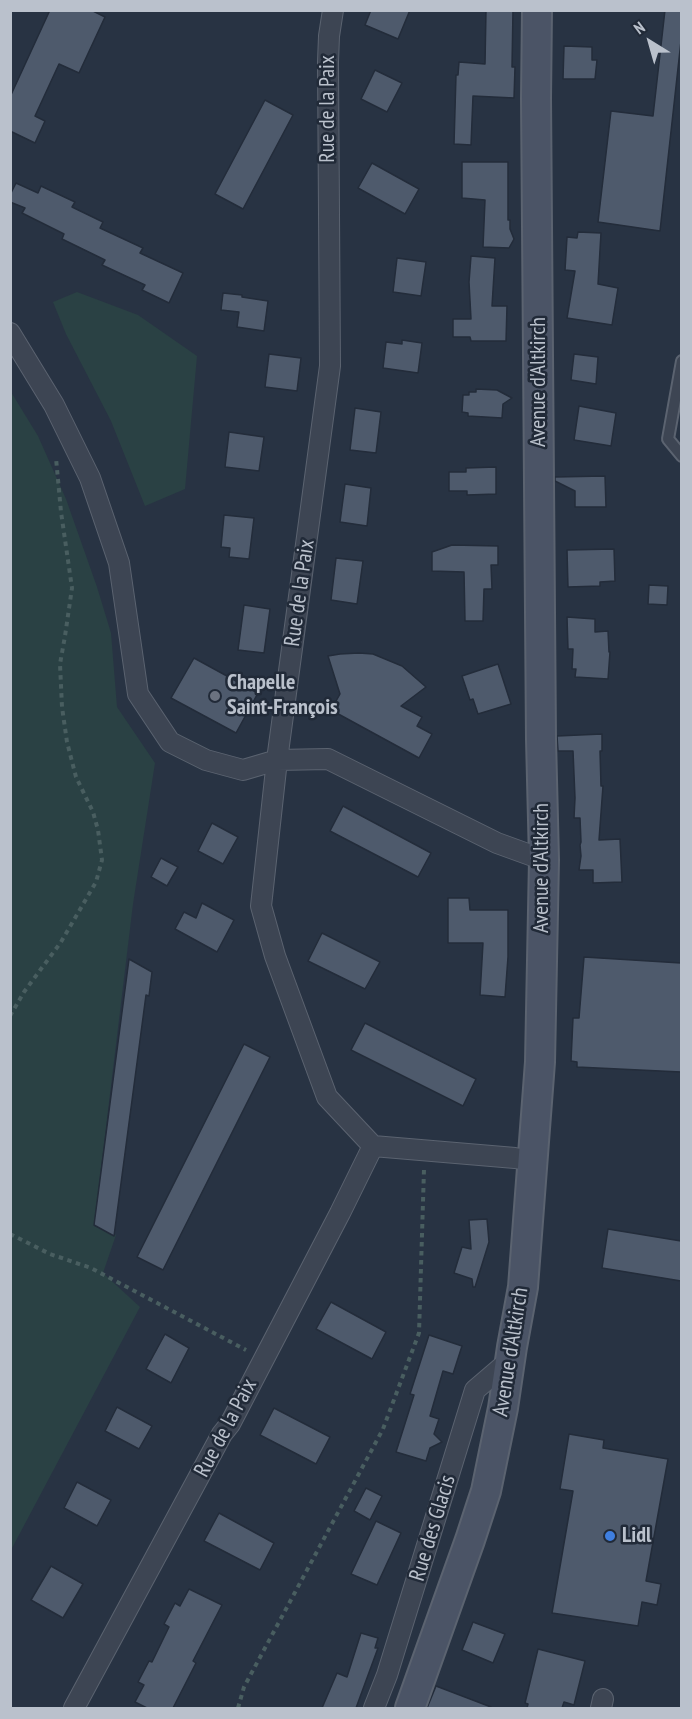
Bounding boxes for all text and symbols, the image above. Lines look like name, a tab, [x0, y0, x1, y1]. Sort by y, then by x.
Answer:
north arrow	[620, 12, 680, 72]
text: N	[630, 17, 649, 38]
street label: Rue de la Paix	[315, 55, 341, 163]
street label: Avenue d'Altkirch	[526, 317, 552, 447]
street label: Rue de la Paix	[279, 538, 321, 648]
place label: Chapelle Saint-François	[227, 670, 338, 722]
marker: Chapelle Saint-François	[208, 689, 222, 703]
street label: Avenue d'Altkirch	[529, 803, 555, 933]
street label: Avenue d'Altkirch	[488, 1286, 534, 1418]
street label: Rue de la Paix	[189, 1374, 263, 1482]
street label: Rue des Glacis	[404, 1472, 462, 1584]
place label: Lidl	[622, 1523, 651, 1549]
marker: Lidl	[603, 1529, 617, 1543]

